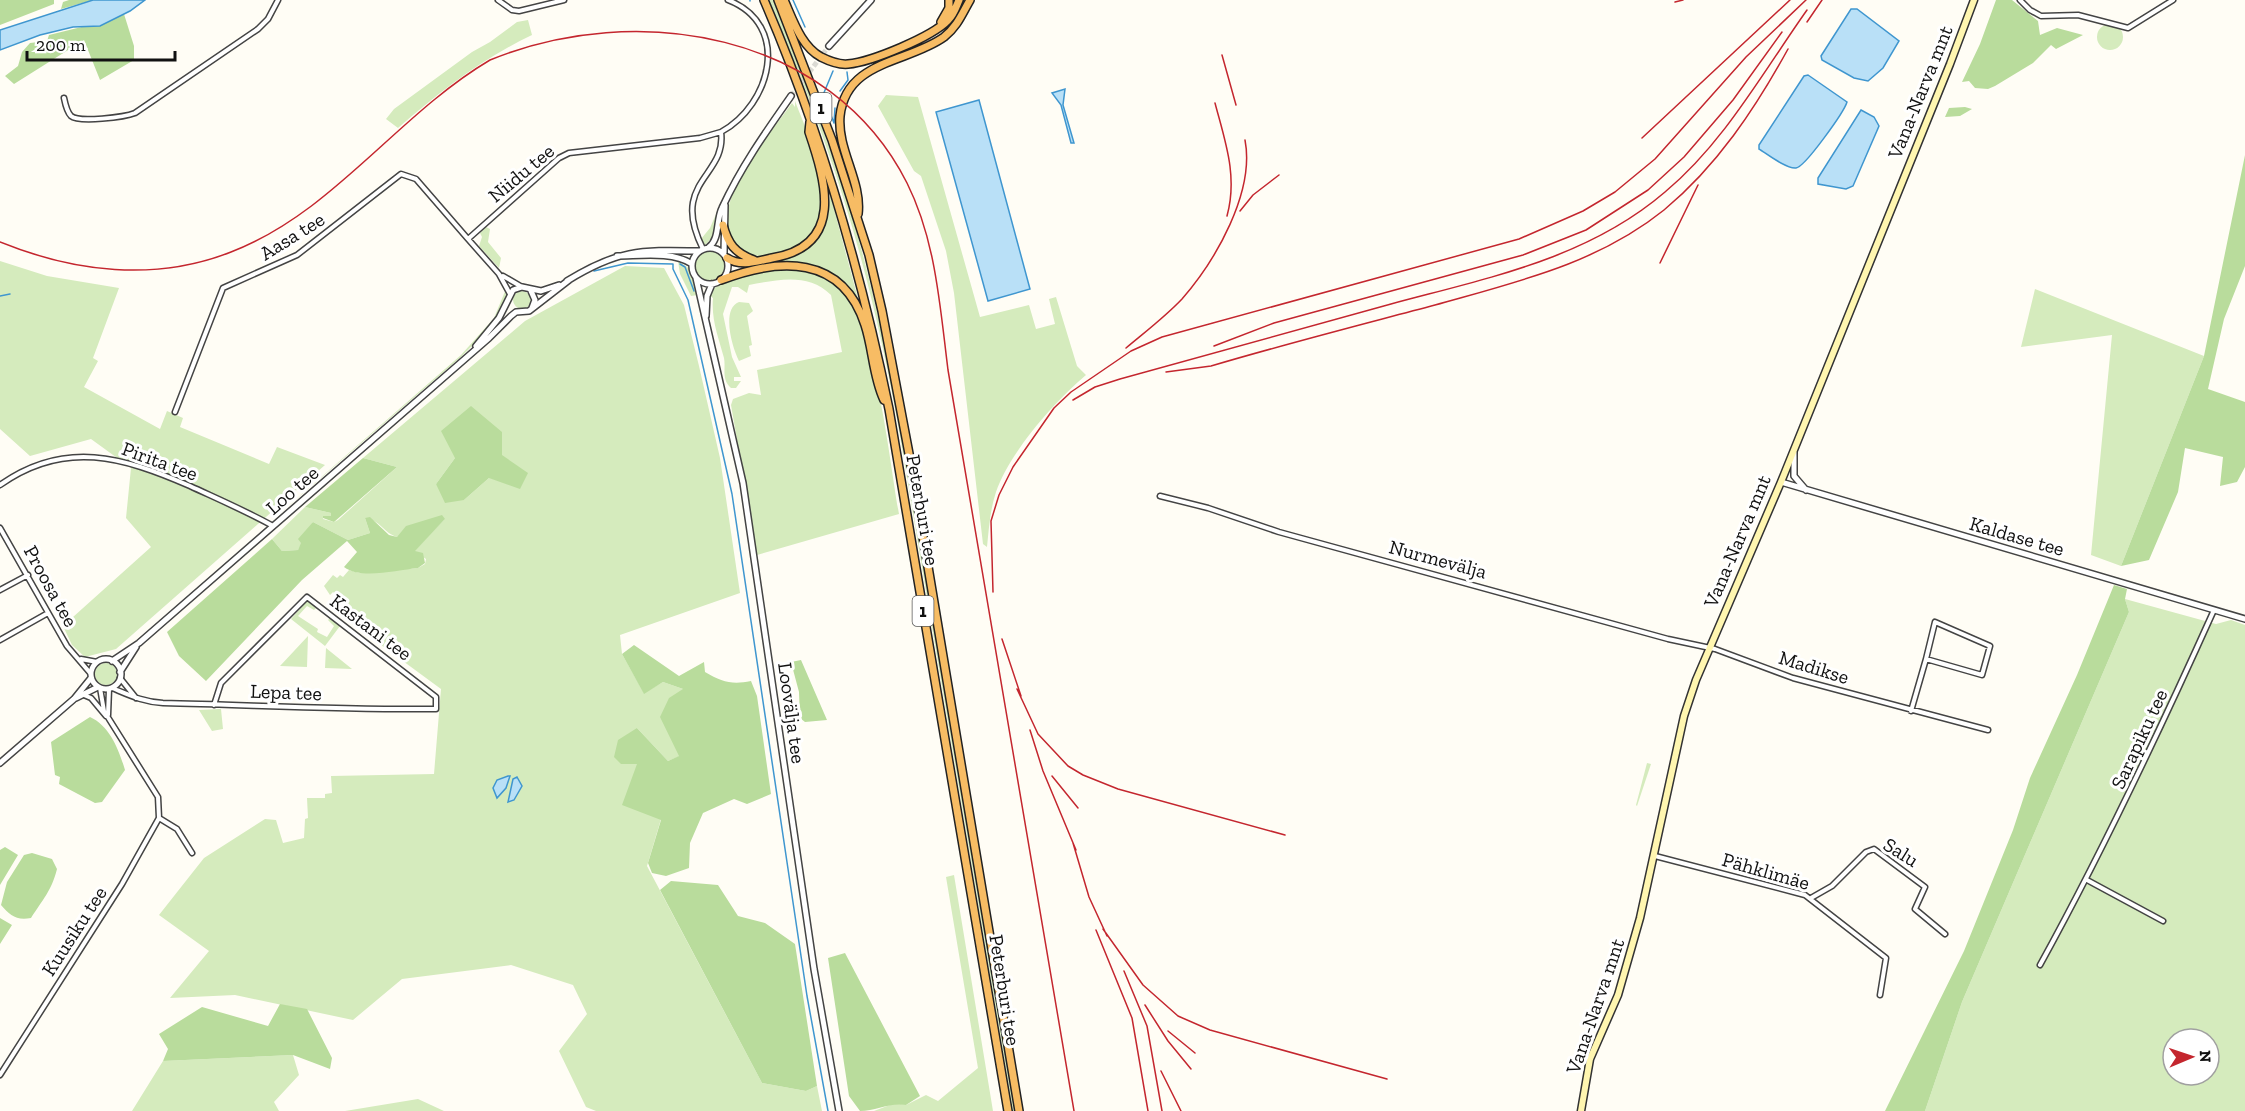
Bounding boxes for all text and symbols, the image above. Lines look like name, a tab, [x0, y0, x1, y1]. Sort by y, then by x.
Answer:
street label: Vana-Narva mnt	[1882, 21, 1958, 163]
scale bar	[27, 24, 176, 62]
text: 200 m	[36, 34, 86, 56]
road number: 1	[810, 93, 832, 123]
street label: Niidu tee	[483, 139, 559, 207]
street label: Aasa tee	[255, 207, 329, 265]
street label: Pirita tee	[119, 436, 201, 486]
street label: Peterburi tee	[901, 453, 945, 567]
street label: Loo tee	[261, 461, 323, 519]
street label: Vana-Narva mnt	[1698, 471, 1776, 612]
street label: Kaldase tee	[1967, 511, 2067, 561]
street label: Nurmevälja	[1387, 534, 1490, 584]
street label: Proosa tee	[19, 541, 83, 631]
street label: Kastani tee	[325, 588, 417, 666]
road number: 1	[912, 596, 934, 626]
street label: Madikse	[1776, 645, 1852, 689]
street label: Loovälja tee	[773, 661, 811, 765]
street label: Lepa tee	[250, 679, 322, 705]
street label: Sarapiku tee	[2105, 685, 2173, 793]
street label: Salu	[1879, 832, 1923, 872]
street label: Pähklimäe	[1719, 847, 1813, 895]
street label: Kuusiku tee	[36, 882, 112, 980]
street label: Peterburi tee	[984, 933, 1026, 1047]
street label: Vana-Narva mnt	[1560, 935, 1630, 1078]
north arrow	[2161, 1027, 2221, 1087]
text: N	[2196, 1050, 2215, 1063]

